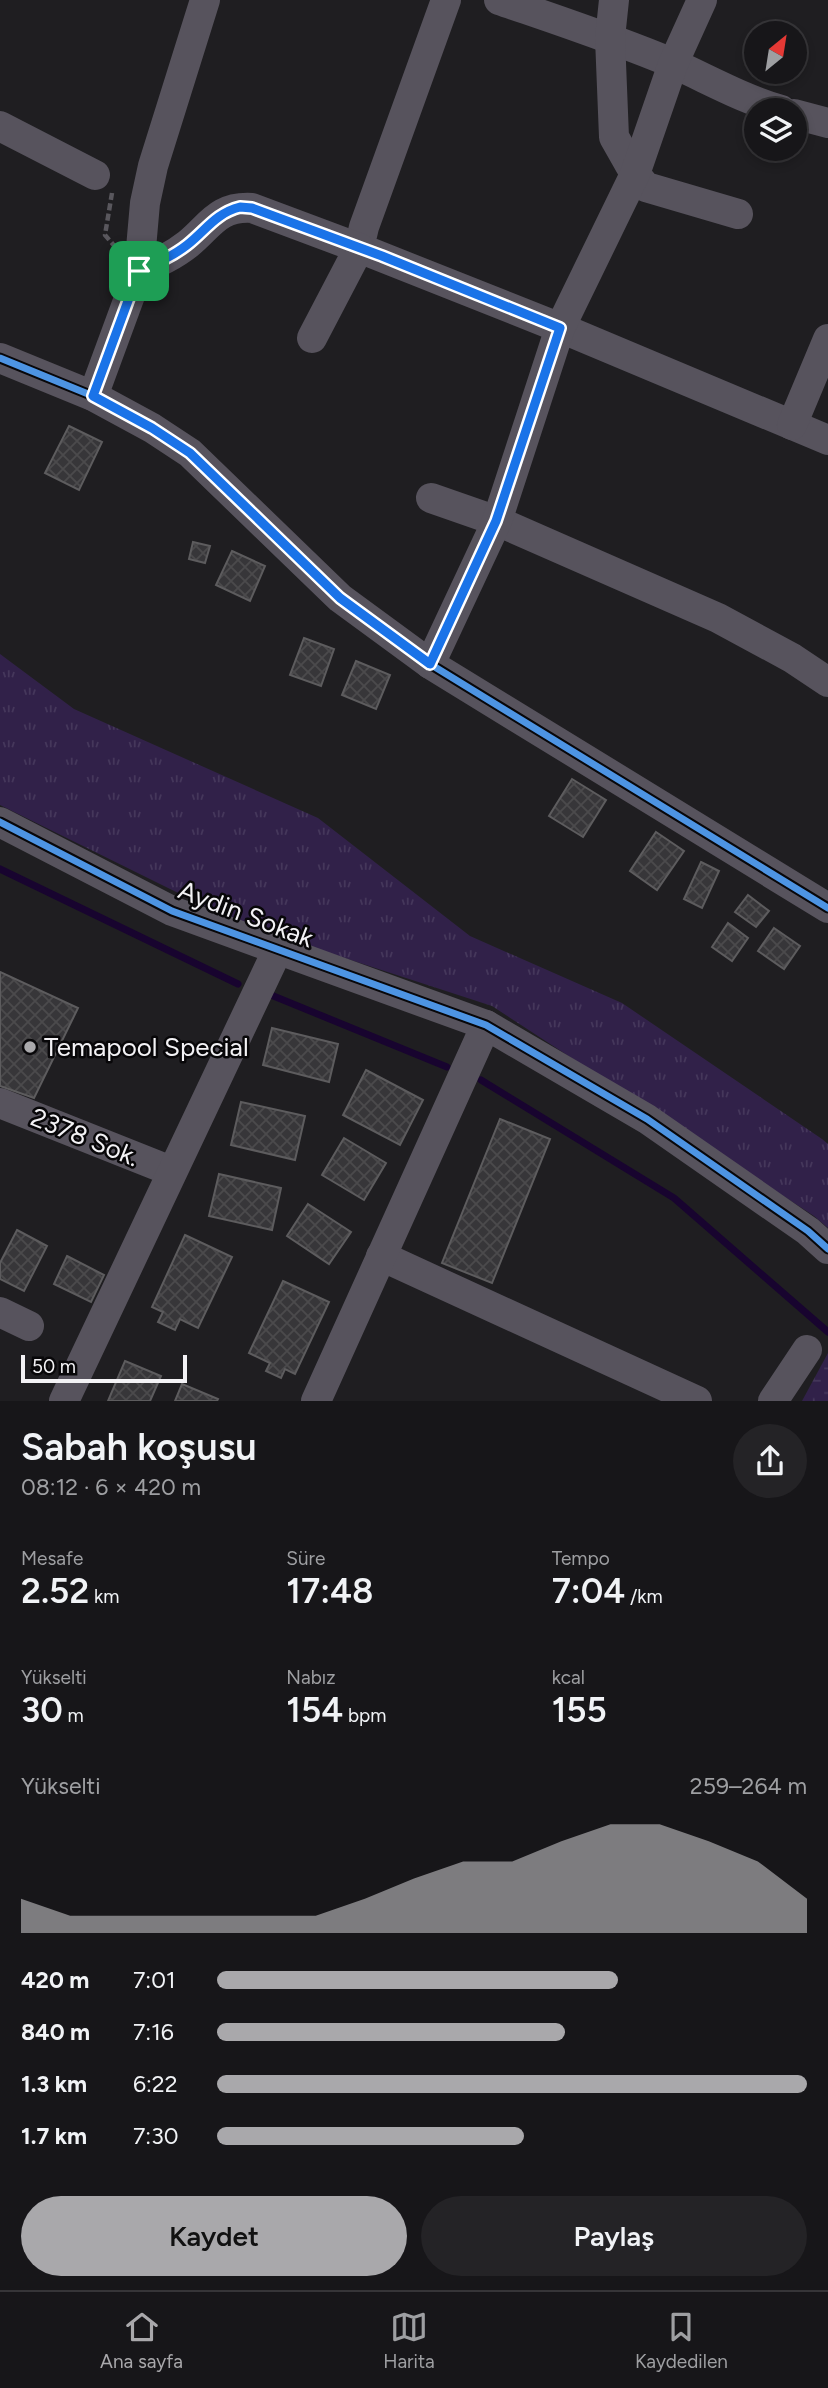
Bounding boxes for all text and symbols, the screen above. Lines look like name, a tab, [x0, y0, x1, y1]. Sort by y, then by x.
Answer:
north arrow	[744, 21, 807, 84]
map controls	[744, 21, 807, 161]
button: layers	[744, 98, 807, 161]
pin	[109, 241, 169, 301]
icon: arrive	[120, 252, 158, 290]
street label: Aydin Sokak	[174, 874, 318, 955]
place label: Temapool Special	[44, 1031, 249, 1063]
marker: Temapool Special	[22, 1039, 38, 1055]
street label: 2378 Sok.	[26, 1101, 144, 1173]
scale bar	[21, 1352, 187, 1384]
text: 50 m	[32, 1355, 76, 1378]
text: Sabah koşusu	[21, 1424, 257, 1470]
button: share	[733, 1424, 807, 1498]
text: 08:12 · 6 × 420 m	[21, 1473, 201, 1501]
text: Mesafe	[21, 1547, 83, 1570]
text: Süre	[286, 1547, 325, 1570]
text: Tempo	[552, 1547, 610, 1570]
text: 2.52	[21, 1570, 89, 1612]
text: 17:48	[286, 1570, 373, 1612]
text: 7:04	[552, 1570, 625, 1612]
text: km	[89, 1585, 119, 1608]
text: /km	[625, 1585, 663, 1608]
text: Yükselti	[21, 1666, 87, 1689]
text: Nabız	[286, 1666, 336, 1689]
text: kcal	[552, 1666, 585, 1689]
text: 30	[21, 1689, 63, 1731]
text: 154	[286, 1689, 343, 1731]
text: 155	[552, 1689, 607, 1731]
text: m	[63, 1704, 84, 1727]
text: bpm	[343, 1704, 386, 1727]
text: Yükselti	[21, 1772, 101, 1800]
text: 259–264 m	[690, 1772, 807, 1800]
text: 420 m	[21, 1966, 89, 1994]
text: 7:01	[133, 1966, 175, 1994]
text: 840 m	[21, 2018, 90, 2046]
text: 7:16	[133, 2018, 174, 2046]
text: 1.3 km	[21, 2070, 87, 2098]
text: 6:22	[133, 2070, 178, 2098]
text: 1.7 km	[21, 2122, 87, 2150]
text: 7:30	[133, 2122, 178, 2150]
button: Kaydet	[21, 2196, 407, 2276]
button: Paylaş	[421, 2196, 807, 2276]
tab: Ana sayfa	[100, 2308, 183, 2373]
tab: Harita	[383, 2308, 435, 2373]
tab: Kaydedilen	[635, 2308, 728, 2373]

